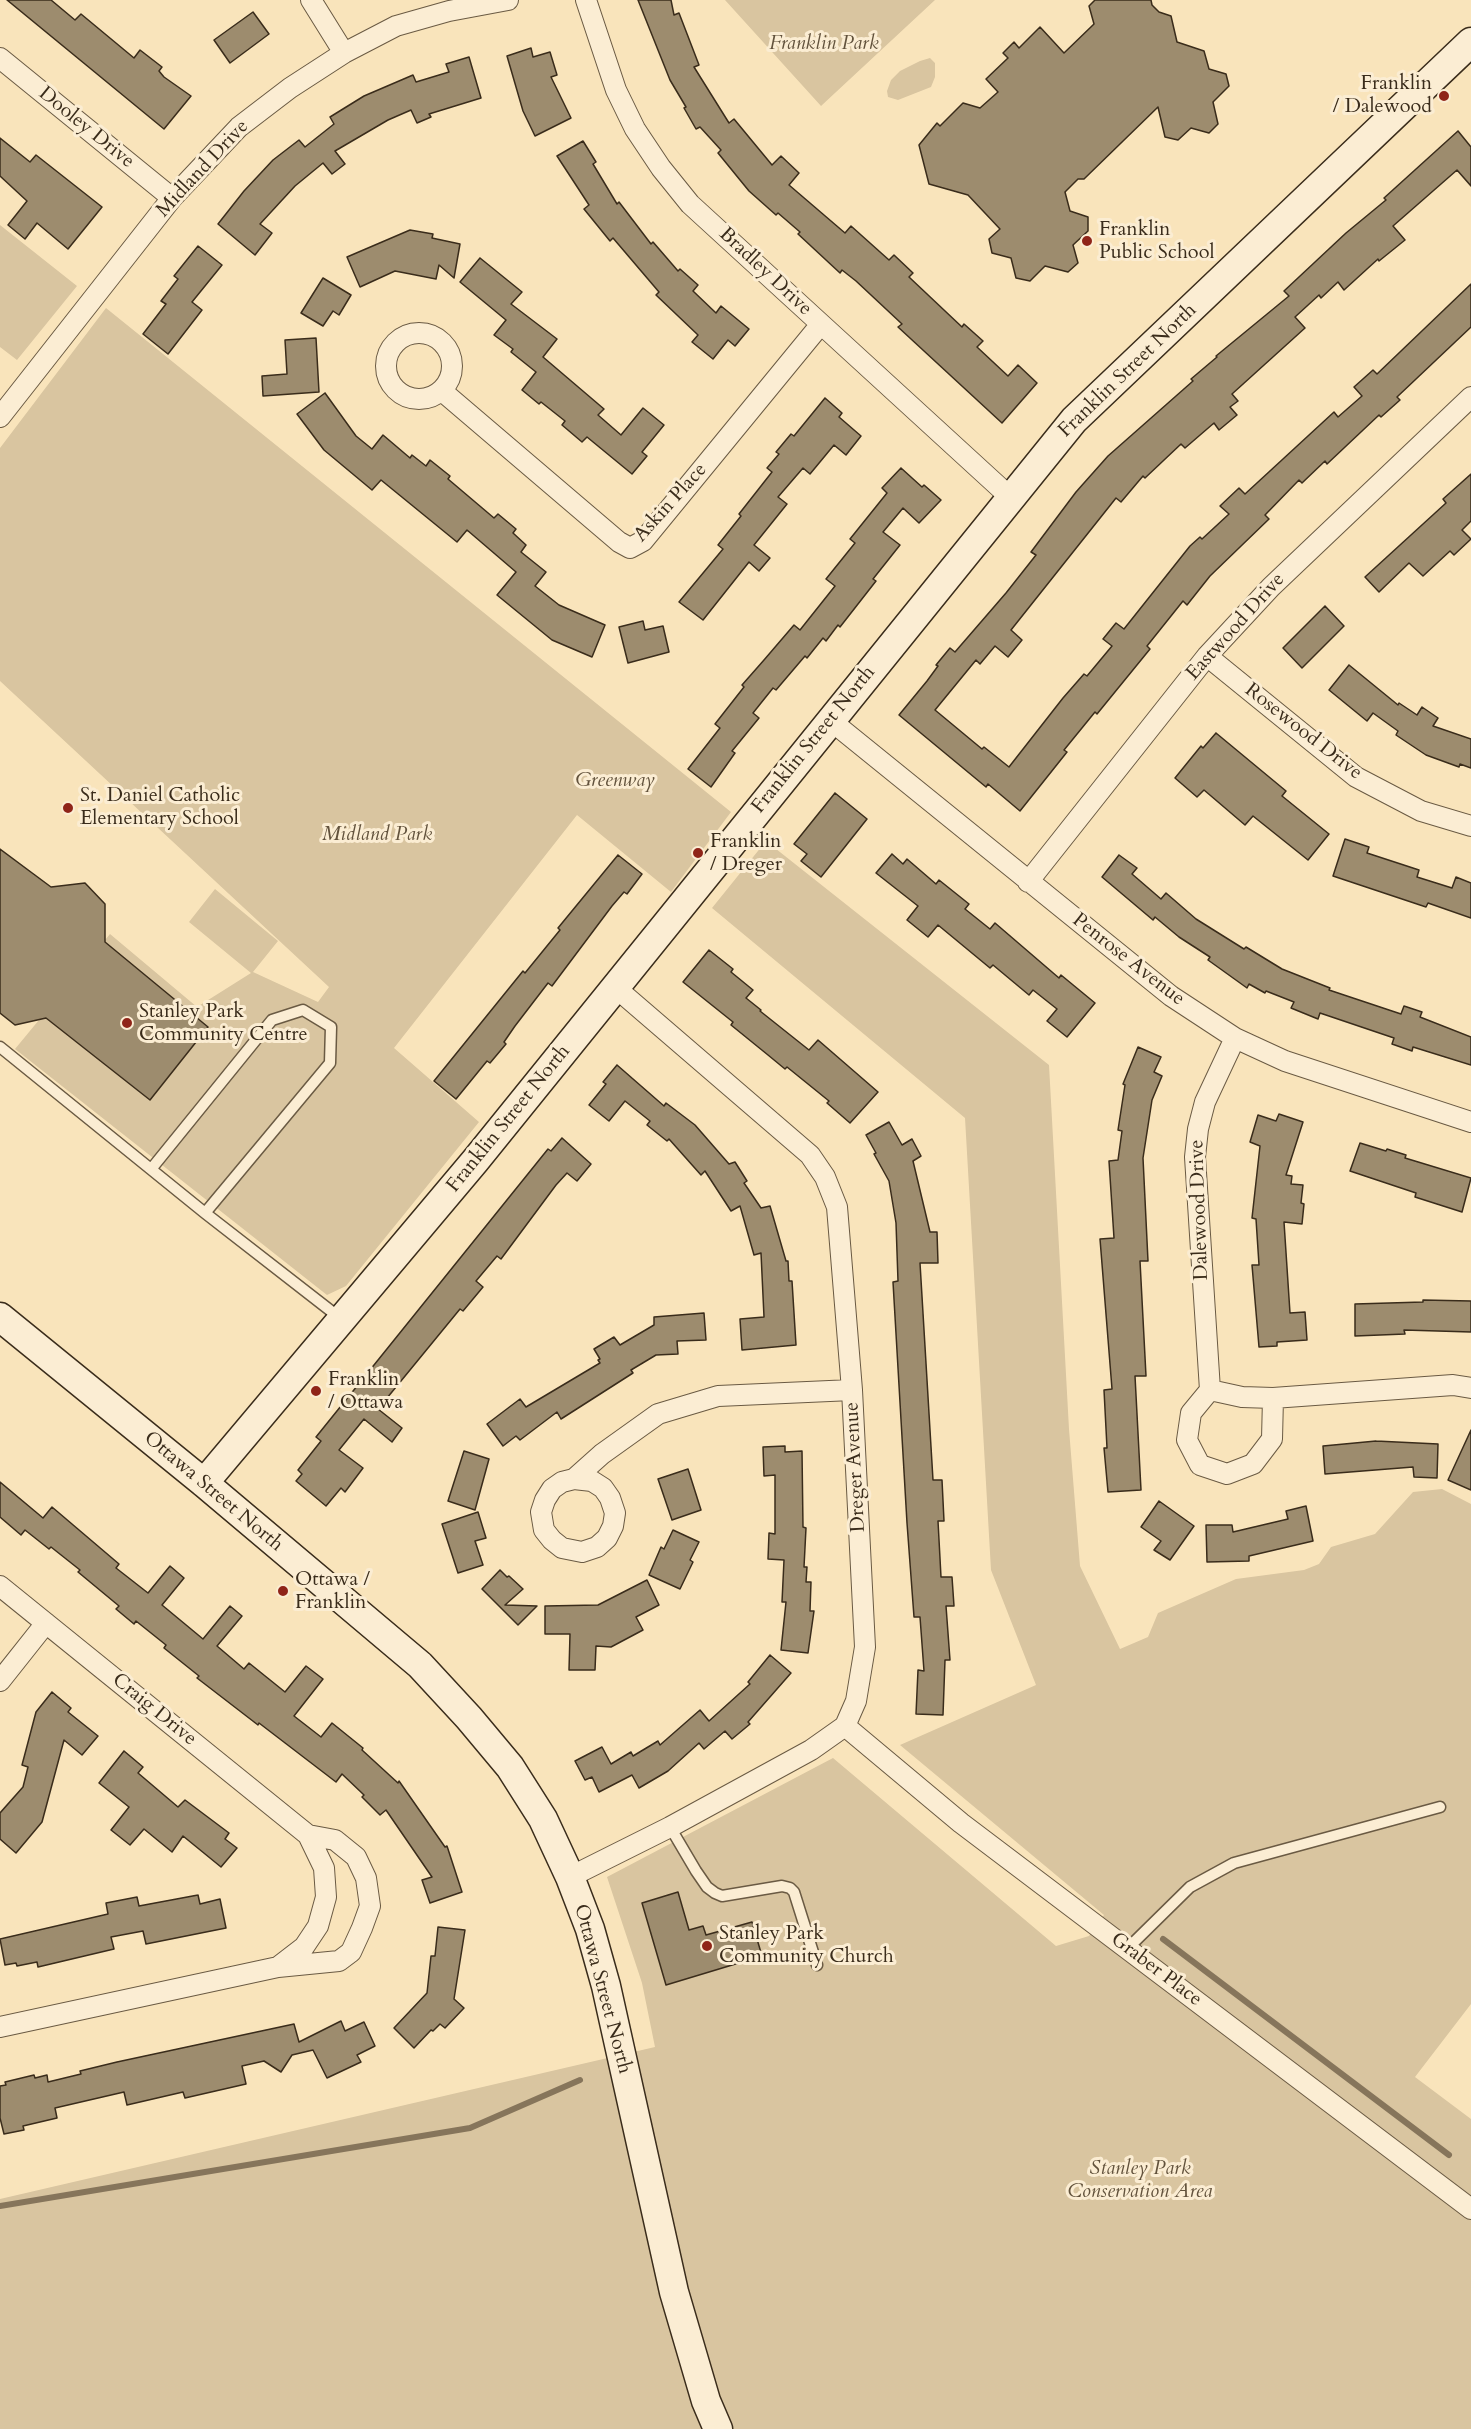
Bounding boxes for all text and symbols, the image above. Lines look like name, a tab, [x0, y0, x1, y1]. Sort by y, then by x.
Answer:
park label: Franklin Park	[769, 32, 879, 56]
place label: Franklin / Dalewood	[1333, 72, 1432, 119]
street label: Dooley Drive	[33, 82, 139, 174]
marker: Franklin / Dalewood	[1437, 89, 1451, 103]
street label: Midland Drive	[152, 115, 254, 223]
place label: Franklin Public School	[1099, 218, 1215, 265]
street label: Bradley Drive	[713, 223, 817, 321]
marker: Franklin Public School	[1080, 234, 1094, 248]
street label: Franklin Street North	[1054, 299, 1202, 443]
street label: Askin Place	[629, 459, 713, 547]
street label: Eastwood Drive	[1182, 568, 1290, 686]
street label: Franklin Street North	[747, 661, 881, 819]
street label: Rosewood Drive	[1239, 679, 1367, 785]
park label: Greenway	[575, 769, 655, 793]
place label: St. Daniel Catholic Elementary School	[80, 784, 240, 831]
marker: St. Daniel Catholic Elementary School	[61, 801, 75, 815]
park label: Midland Park	[322, 823, 432, 847]
place label: Franklin / Dreger	[710, 830, 782, 877]
marker: Franklin / Dreger	[691, 846, 705, 860]
street label: Penrose Avenue	[1067, 909, 1189, 1011]
place label: Stanley Park Community Centre	[139, 1000, 308, 1047]
marker: Stanley Park Community Centre	[120, 1016, 134, 1030]
street label: Franklin Street North	[442, 1040, 576, 1198]
street label: Dalewood Drive	[1186, 1139, 1214, 1281]
place label: Franklin / Ottawa	[328, 1368, 403, 1415]
marker: Franklin / Ottawa	[309, 1384, 323, 1398]
street label: Dreger Avenue	[841, 1401, 871, 1533]
street label: Ottawa Street North	[138, 1427, 288, 1557]
place label: Ottawa / Franklin	[295, 1568, 370, 1615]
marker: Ottawa / Franklin	[276, 1584, 290, 1598]
street label: Craig Drive	[107, 1669, 201, 1751]
street label: Ottawa Street North	[568, 1902, 636, 2076]
place label: Stanley Park Community Church	[719, 1922, 894, 1969]
street label: Graber Place	[1106, 1928, 1206, 2012]
marker: Stanley Park Community Church	[700, 1939, 714, 1953]
park label: Stanley Park Conservation Area	[1068, 2157, 1212, 2204]

